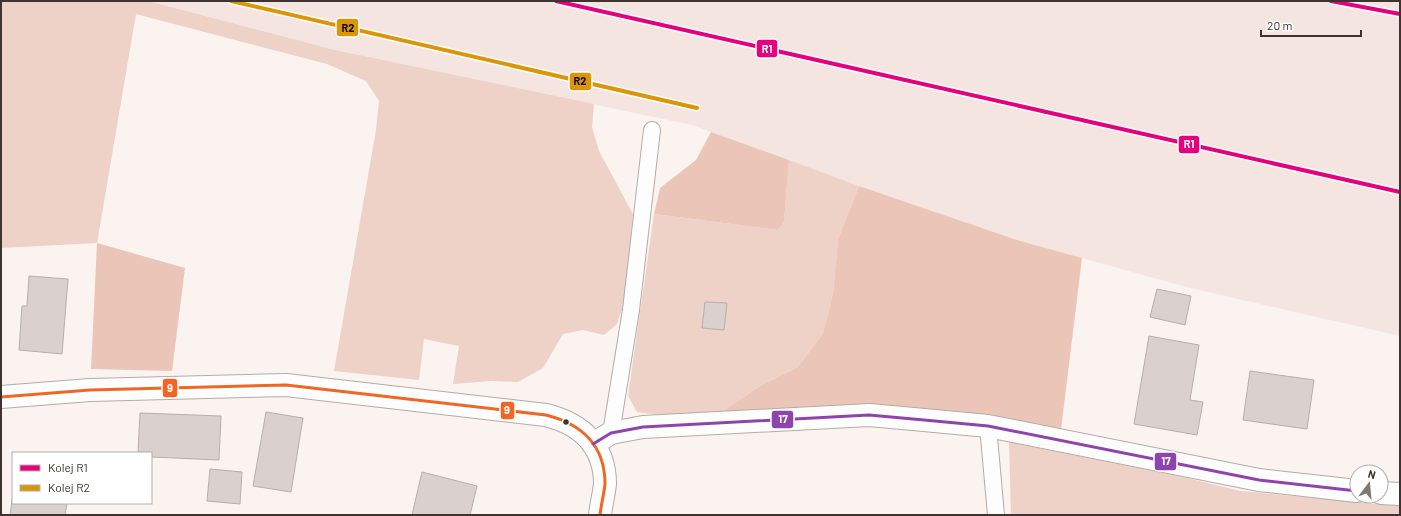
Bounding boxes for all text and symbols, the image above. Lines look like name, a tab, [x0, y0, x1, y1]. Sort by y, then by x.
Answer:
scale bar	[1261, 12, 1361, 38]
line badge: R2	[336, 18, 359, 37]
text: 20 m	[1267, 18, 1293, 32]
text: R2	[342, 21, 354, 34]
line badge: R1	[756, 39, 778, 58]
text: R1	[762, 42, 772, 55]
line badge: R2	[569, 72, 592, 91]
text: R2	[574, 74, 586, 87]
line badge: R1	[1178, 135, 1200, 154]
text: R1	[1184, 137, 1194, 150]
line badge: 9	[162, 378, 178, 398]
text: 9	[167, 381, 173, 394]
line badge: 9	[500, 401, 515, 420]
text: 9	[504, 403, 510, 416]
line badge: 17	[771, 410, 794, 429]
text: 17	[778, 412, 788, 425]
unlabelled marker	[561, 417, 571, 427]
legend	[12, 452, 152, 504]
line badge: 17	[1154, 452, 1177, 471]
text: 17	[1161, 454, 1171, 467]
text: Kolej R1	[48, 460, 88, 474]
north arrow	[1349, 464, 1389, 504]
text: N	[1367, 467, 1377, 481]
text: Kolej R2	[48, 480, 90, 494]

